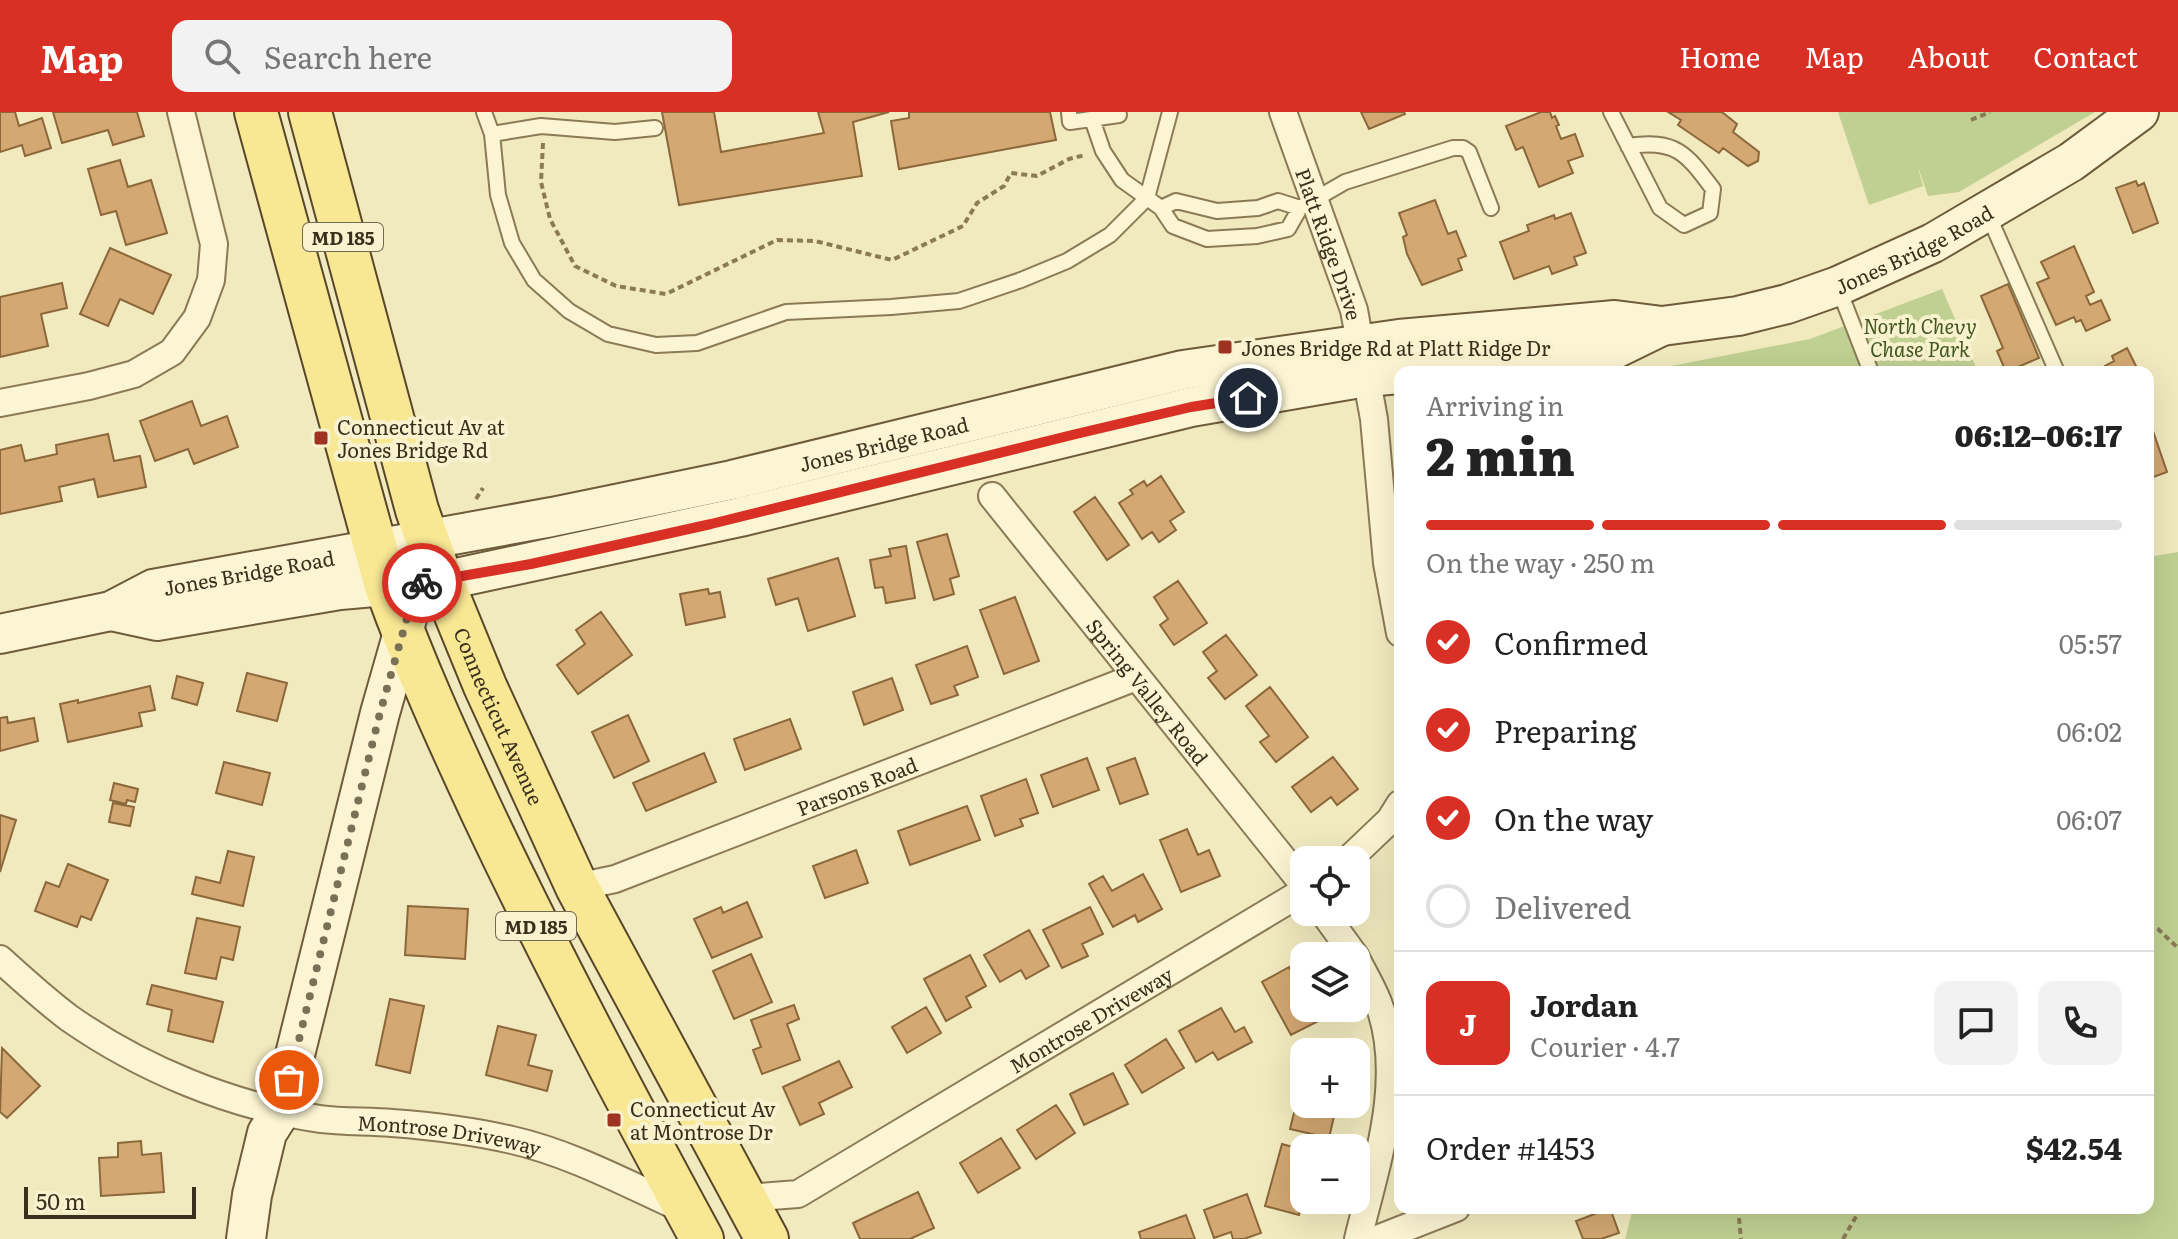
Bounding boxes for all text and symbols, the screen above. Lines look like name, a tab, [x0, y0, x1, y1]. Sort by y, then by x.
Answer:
search box	[172, 20, 732, 92]
text: Map	[40, 28, 124, 85]
icon: search	[200, 34, 244, 78]
text: Search here	[264, 34, 432, 78]
text: Home	[1679, 35, 1760, 77]
text: Map	[1804, 35, 1864, 77]
text: About	[1908, 35, 1989, 77]
text: Contact	[2033, 35, 2138, 77]
street label: Platt Ridge Drive	[1289, 163, 1371, 322]
street label: Jones Bridge Road	[1829, 196, 1998, 301]
road number: MD 185	[303, 223, 383, 251]
park label: North Chevy Chase Park	[1863, 310, 1977, 363]
place label: Jones Bridge Rd at Platt Ridge Dr	[1241, 332, 1551, 362]
marker: Jones Bridge Rd at Platt Ridge Dr	[1216, 338, 1234, 356]
pin	[1214, 364, 1282, 432]
icon: home	[1226, 376, 1270, 420]
text: Arriving in	[1426, 385, 1564, 424]
street label: Jones Bridge Road	[796, 408, 971, 478]
place label: Connecticut Av at Jones Bridge Rd	[337, 411, 505, 464]
text: 06:12–06:17	[1955, 412, 2122, 456]
text: 2 min	[1426, 415, 1575, 492]
marker: Connecticut Av at Jones Bridge Rd	[312, 429, 330, 447]
street label: Jones Bridge Road	[161, 542, 337, 602]
text: On the way · 250 m	[1426, 542, 1655, 581]
courier	[382, 543, 462, 623]
icon: bike	[400, 561, 444, 605]
street label: Spring Valley Road	[1080, 611, 1217, 771]
icon: check	[1426, 620, 1470, 664]
text: Confirmed	[1494, 620, 1648, 664]
street label: Connecticut Avenue	[447, 622, 552, 809]
text: 05:57	[2059, 623, 2122, 662]
icon: check	[1426, 708, 1470, 752]
text: Preparing	[1494, 708, 1636, 752]
text: 06:02	[2056, 711, 2122, 750]
street label: Parsons Road	[792, 748, 921, 822]
icon: check	[1426, 796, 1470, 840]
text: On the way	[1494, 796, 1653, 840]
text: 06:07	[2056, 799, 2122, 838]
map controls	[1290, 846, 1370, 1214]
button: locate	[1290, 846, 1370, 926]
text: Delivered	[1494, 884, 1631, 928]
road number: MD 185	[496, 912, 576, 940]
button: layers	[1290, 942, 1370, 1022]
street label: Montrose Driveway	[1003, 958, 1178, 1080]
button: chat	[1934, 981, 2018, 1065]
button: phone	[2038, 981, 2122, 1065]
text: Jordan	[1530, 982, 1638, 1026]
text: J	[1459, 1001, 1477, 1045]
text: Courier · 4.7	[1530, 1026, 1680, 1065]
button: +	[1290, 1038, 1370, 1118]
pin	[255, 1046, 323, 1114]
icon: bag	[267, 1058, 311, 1102]
place label: Connecticut Av at Montrose Dr	[630, 1093, 776, 1146]
street label: Montrose Driveway	[357, 1106, 546, 1162]
marker: Connecticut Av at Montrose Dr	[605, 1111, 623, 1129]
text: Order #1453	[1426, 1125, 1595, 1169]
text: $42.54	[2026, 1125, 2122, 1169]
button: −	[1290, 1134, 1370, 1214]
scale bar	[24, 1183, 196, 1219]
text: 50 m	[36, 1184, 86, 1217]

